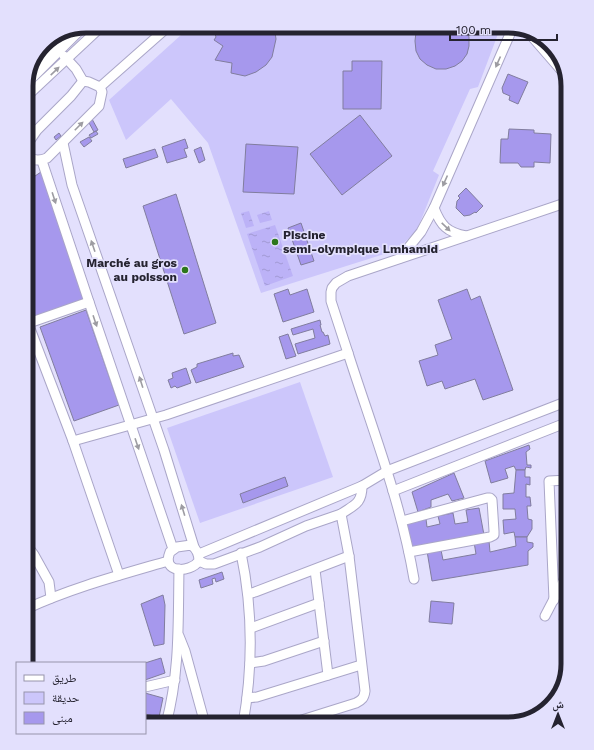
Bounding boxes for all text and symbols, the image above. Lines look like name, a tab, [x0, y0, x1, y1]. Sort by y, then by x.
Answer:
scale bar	[450, 16, 557, 42]
text: 100 m	[456, 23, 491, 37]
one-way arrow	[494, 57, 500, 69]
one-way arrow	[50, 66, 60, 76]
one-way arrow	[74, 121, 84, 131]
one-way arrow	[442, 176, 448, 188]
one-way arrow	[51, 192, 57, 204]
one-way arrow	[441, 222, 451, 232]
place label: Piscine semi-olympique Lmhamid	[283, 228, 438, 256]
marker: Piscine semi-olympique Lmhamid	[270, 237, 280, 247]
one-way arrow	[90, 239, 96, 251]
place label: Marché au gros au poisson	[86, 256, 178, 284]
marker: Marché au gros au poisson	[180, 265, 190, 275]
one-way arrow	[92, 315, 98, 327]
one-way arrow	[137, 375, 143, 387]
one-way arrow	[135, 438, 141, 450]
one-way arrow	[180, 503, 186, 515]
legend	[16, 662, 146, 734]
text: طريق	[52, 671, 77, 685]
text: حديقة	[52, 691, 80, 705]
north arrow	[538, 694, 578, 734]
text: ش	[552, 698, 564, 712]
text: مبنى	[52, 711, 73, 725]

